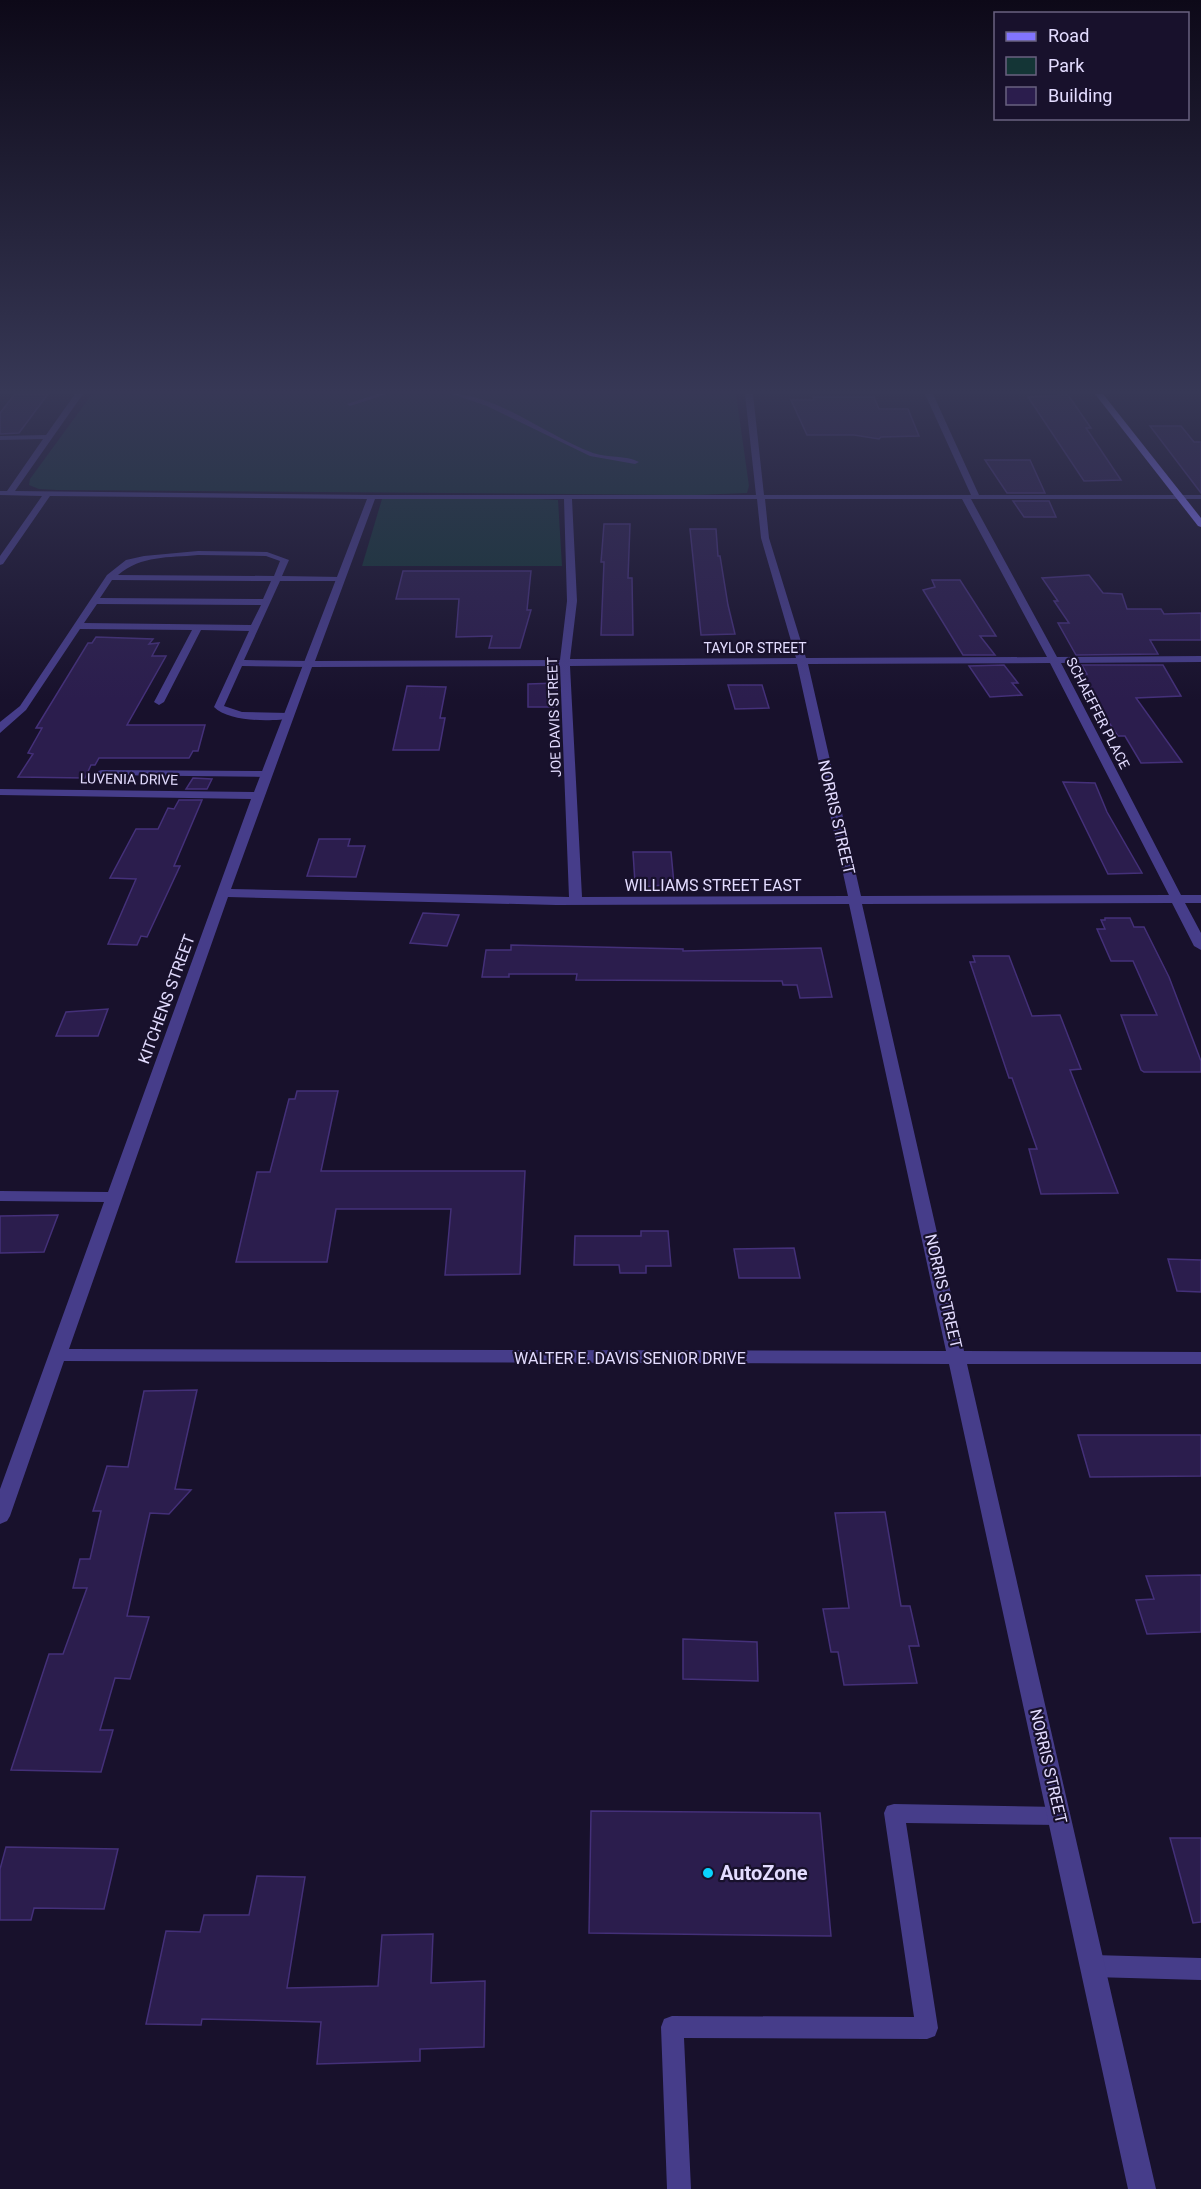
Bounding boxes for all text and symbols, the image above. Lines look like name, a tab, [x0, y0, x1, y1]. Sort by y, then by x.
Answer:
legend	[994, 12, 1189, 120]
text: Road	[1048, 25, 1089, 46]
text: Park	[1048, 55, 1085, 76]
text: Building	[1048, 85, 1112, 106]
street label: TAYLOR STREET	[703, 640, 807, 656]
street label: SCHAEFFER PLACE	[1063, 655, 1133, 771]
street label: JOE DAVIS STREET	[544, 656, 564, 778]
street label: NORRIS STREET	[814, 758, 859, 877]
street label: LUVENIA DRIVE	[80, 770, 178, 788]
street label: WILLIAMS STREET EAST	[624, 876, 802, 895]
street label: KITCHENS STREET	[134, 932, 199, 1066]
street label: NORRIS STREET	[921, 1232, 966, 1351]
street label: WALTER E. DAVIS SENIOR DRIVE	[514, 1349, 746, 1368]
street label: NORRIS STREET	[1026, 1707, 1071, 1826]
place label: AutoZone	[720, 1861, 808, 1885]
marker: AutoZone	[701, 1866, 715, 1880]

